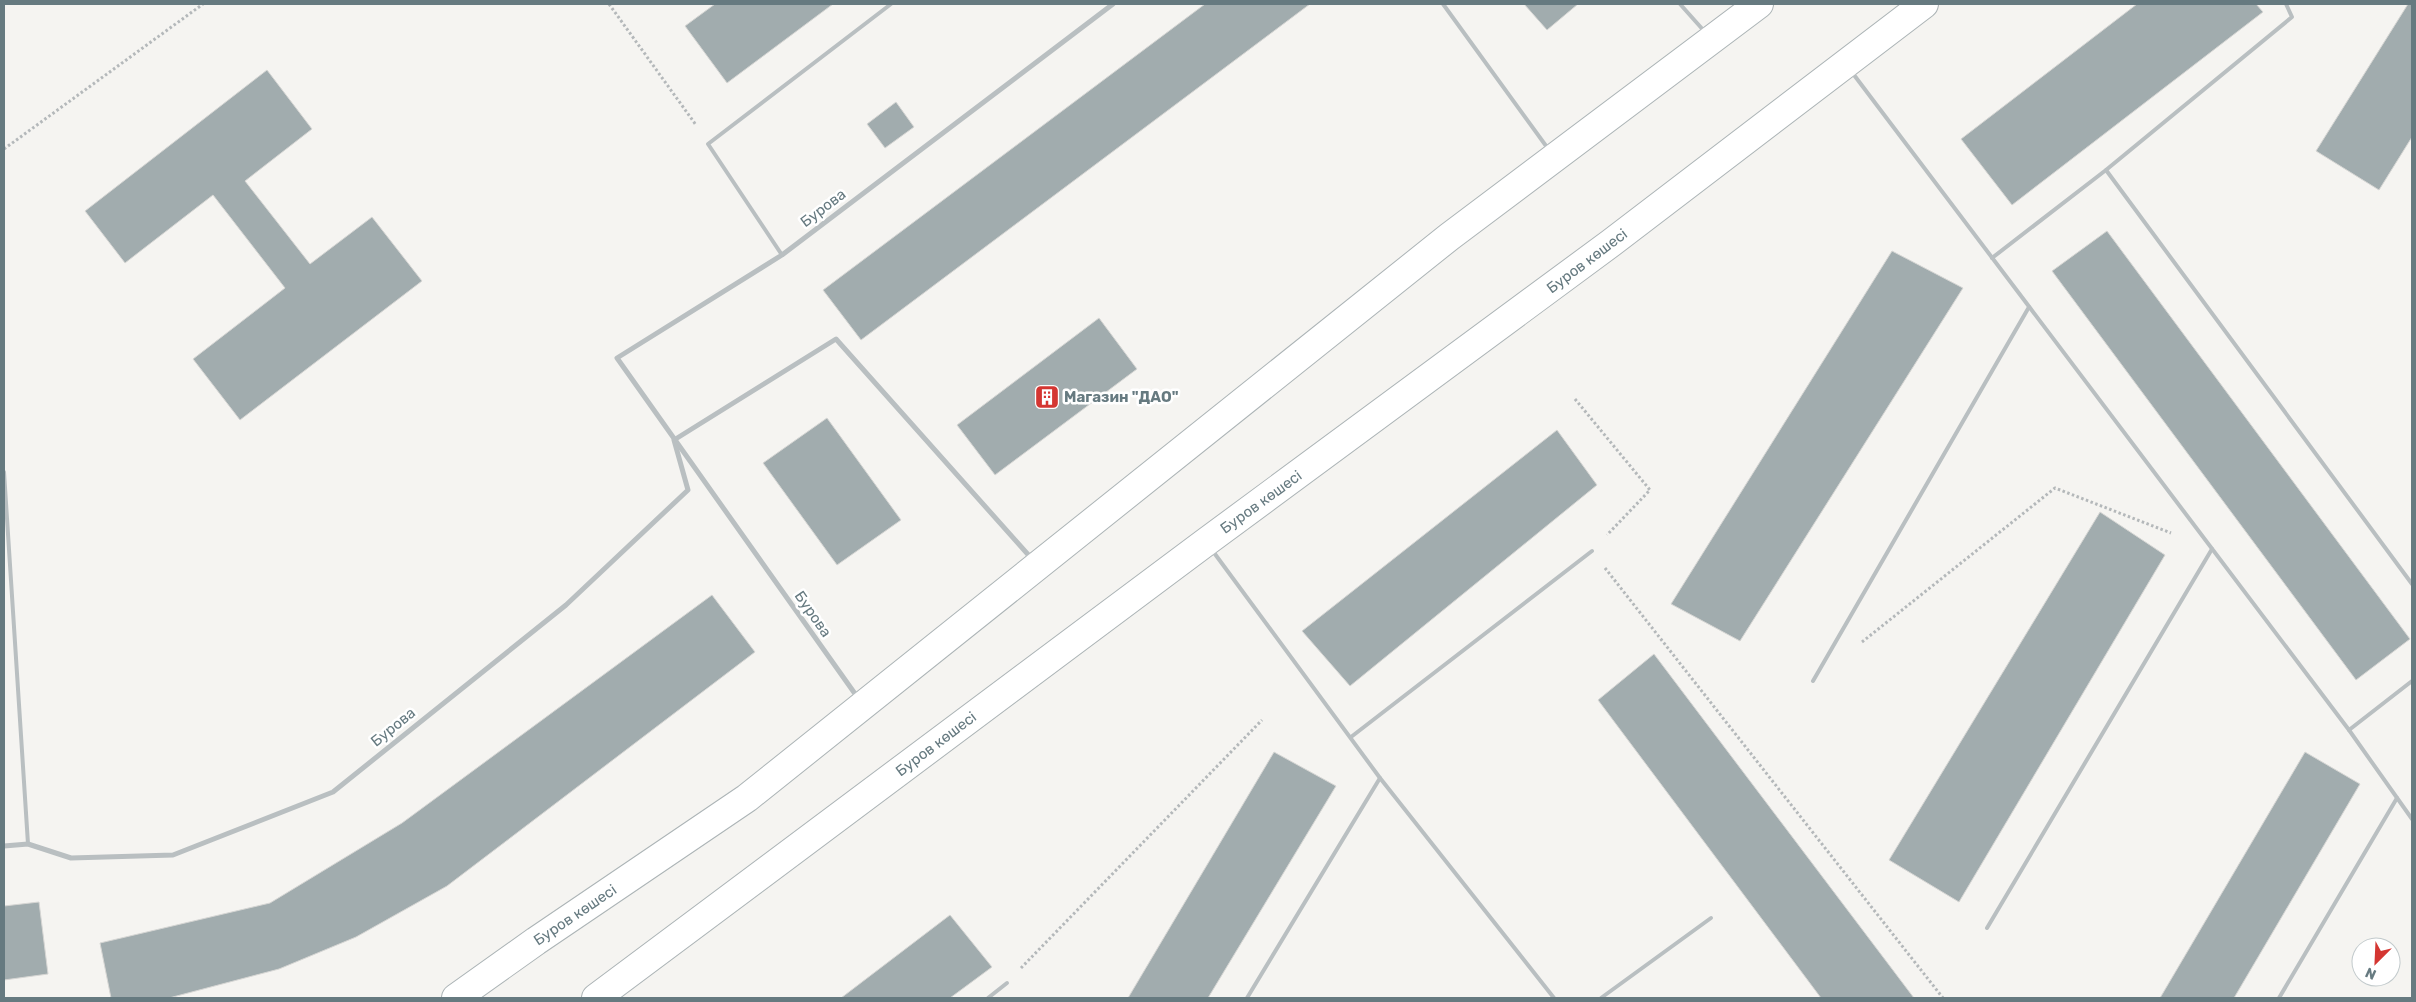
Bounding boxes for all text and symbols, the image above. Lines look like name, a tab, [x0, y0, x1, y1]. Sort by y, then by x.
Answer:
street label: Бурова	[797, 185, 849, 231]
street label: Буров көшесі	[1543, 225, 1631, 297]
building icon: Магазин "ДАО"	[1034, 384, 1060, 410]
place label: Магазин "ДАО"	[1064, 388, 1179, 406]
street label: Буров көшесі	[1217, 466, 1305, 538]
street label: Бурова	[791, 588, 835, 640]
street label: Бурова	[367, 704, 419, 750]
street label: Буров көшесі	[892, 708, 980, 780]
street label: Буров көшесі	[530, 881, 620, 949]
north arrow	[2351, 937, 2401, 987]
text: N	[2363, 964, 2379, 983]

